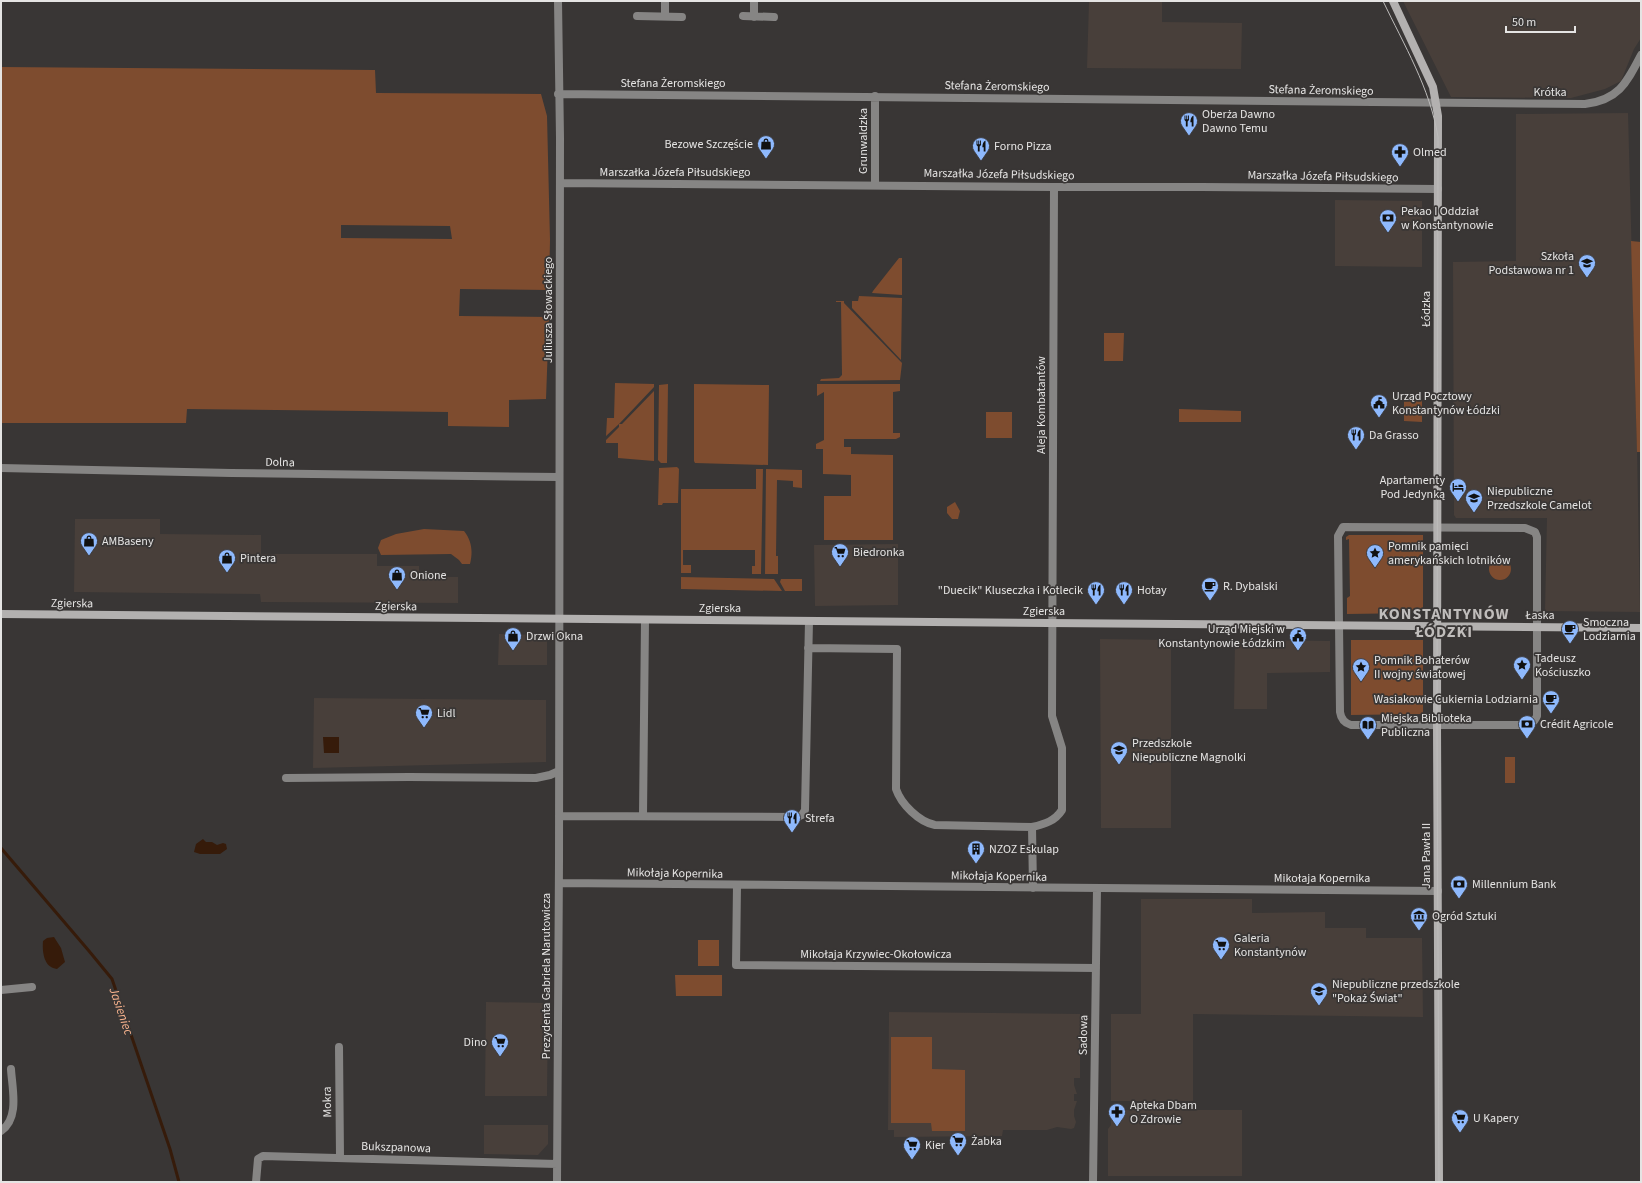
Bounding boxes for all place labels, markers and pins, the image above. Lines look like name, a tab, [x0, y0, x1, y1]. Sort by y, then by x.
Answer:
place label: Oberża Dawno Dawno Temu	[1202, 106, 1275, 137]
restaurant icon: Oberża Dawno Dawno Temu	[1179, 111, 1199, 136]
shop icon: Bezowe Szczęście	[756, 134, 776, 159]
place label: Bezowe Szczęście	[664, 136, 753, 153]
restaurant icon: Forno Pizza	[971, 136, 991, 161]
place label: Forno Pizza	[994, 138, 1052, 155]
pharmacy icon: Olmed	[1390, 142, 1410, 167]
place label: Olmed	[1413, 144, 1447, 161]
place label: Pekao I Oddział w Konstantynowie	[1401, 203, 1493, 234]
bank icon: Pekao I Oddział w Konstantynowie	[1378, 208, 1398, 233]
place label: Szkoła Podstawowa nr 1	[1489, 248, 1574, 279]
school or university icon: Szkoła Podstawowa nr 1	[1577, 253, 1597, 278]
place label: Urząd Pocztowy Konstantynów Łódzki	[1392, 388, 1500, 419]
public building icon: Urząd Pocztowy Konstantynów Łódzki	[1369, 393, 1389, 418]
restaurant icon: Da Grasso	[1346, 425, 1366, 450]
place label: Da Grasso	[1369, 427, 1419, 444]
place label: Apartamenty Pod Jedynką	[1380, 472, 1445, 503]
hotel icon: Apartamenty Pod Jedynką	[1448, 477, 1468, 502]
place label: Niepubliczne Przedszkole Camelot	[1487, 483, 1591, 514]
school or university icon: Niepubliczne Przedszkole Camelot	[1464, 488, 1484, 513]
shop icon: AMBaseny	[79, 531, 99, 556]
place label: AMBaseny	[102, 533, 154, 550]
place label: Pomnik pamięci amerykańskich lotników	[1388, 538, 1511, 569]
supermarket icon: Biedronka	[830, 542, 850, 567]
place icon: Pomnik pamięci amerykańskich lotników	[1365, 543, 1385, 568]
place label: Biedronka	[853, 544, 905, 561]
shop icon: Pintera	[217, 548, 237, 573]
place label: Pintera	[240, 550, 276, 567]
shop icon: Onione	[387, 565, 407, 590]
place label: Onione	[410, 567, 447, 584]
cafe icon: R. Dybalski	[1200, 576, 1220, 601]
place label: R. Dybalski	[1223, 578, 1278, 595]
restaurant icon: "Duecik" Kluseczka i Kotlecik	[1086, 580, 1106, 605]
restaurant icon: Hotay	[1114, 580, 1134, 605]
place label: "Duecik" Kluseczka i Kotlecik	[938, 582, 1083, 599]
place label: Hotay	[1137, 582, 1167, 599]
place label: Smoczna Lodziarnia	[1583, 614, 1636, 645]
cafe icon: Smoczna Lodziarnia	[1560, 619, 1580, 644]
place label: Urząd Miejski w Konstantynowie Łódzkim	[1158, 621, 1285, 652]
shop icon: Drzwi Okna	[503, 626, 523, 651]
public building icon: Urząd Miejski w Konstantynowie Łódzkim	[1288, 626, 1308, 651]
place label: Drzwi Okna	[526, 628, 583, 645]
place label: Tadeusz Kościuszko	[1535, 650, 1591, 681]
place label: Pomnik Bohaterów II wojny światowej	[1374, 652, 1470, 683]
place icon: Tadeusz Kościuszko	[1512, 655, 1532, 680]
place icon: Pomnik Bohaterów II wojny światowej	[1351, 657, 1371, 682]
cafe icon: Wasiakowie Cukiernia Lodziarnia	[1541, 689, 1561, 714]
place label: Wasiakowie Cukiernia Lodziarnia	[1374, 691, 1538, 708]
supermarket icon: Lidl	[414, 703, 434, 728]
place label: Lidl	[437, 705, 456, 722]
place label: Miejska Biblioteka Publiczna	[1381, 710, 1472, 741]
bank icon: Crédit Agricole	[1517, 714, 1537, 739]
library icon: Miejska Biblioteka Publiczna	[1358, 715, 1378, 740]
place label: Crédit Agricole	[1540, 716, 1613, 733]
place label: Przedszkole Niepubliczne Magnolki	[1132, 735, 1246, 766]
school or university icon: Przedszkole Niepubliczne Magnolki	[1109, 740, 1129, 765]
restaurant icon: Strefa	[782, 808, 802, 833]
place label: Strefa	[805, 810, 834, 827]
building icon: NZOZ Eskulap	[966, 839, 986, 864]
place label: NZOZ Eskulap	[989, 841, 1059, 858]
bank icon: Millennium Bank	[1449, 874, 1469, 899]
place label: Millennium Bank	[1472, 876, 1556, 893]
museum icon: Ogród Sztuki	[1409, 906, 1429, 931]
place label: Ogród Sztuki	[1432, 908, 1497, 925]
place label: Galeria Konstantynów	[1234, 930, 1307, 961]
supermarket icon: Galeria Konstantynów	[1211, 935, 1231, 960]
place label: Niepubliczne przedszkole "Pokaż Świat"	[1332, 976, 1460, 1007]
school or university icon: Niepubliczne przedszkole "Pokaż Świat"	[1309, 981, 1329, 1006]
supermarket icon: Dino	[490, 1032, 510, 1057]
place label: Dino	[464, 1034, 487, 1051]
place label: Apteka Dbam O Zdrowie	[1130, 1097, 1197, 1128]
pharmacy icon: Apteka Dbam O Zdrowie	[1107, 1102, 1127, 1127]
supermarket icon: U Kapery	[1450, 1108, 1470, 1133]
place label: U Kapery	[1473, 1110, 1519, 1127]
supermarket icon: Żabka	[948, 1131, 968, 1156]
place label: Żabka	[971, 1133, 1002, 1150]
supermarket icon: Kier	[902, 1135, 922, 1160]
place label: Kier	[925, 1137, 946, 1154]

